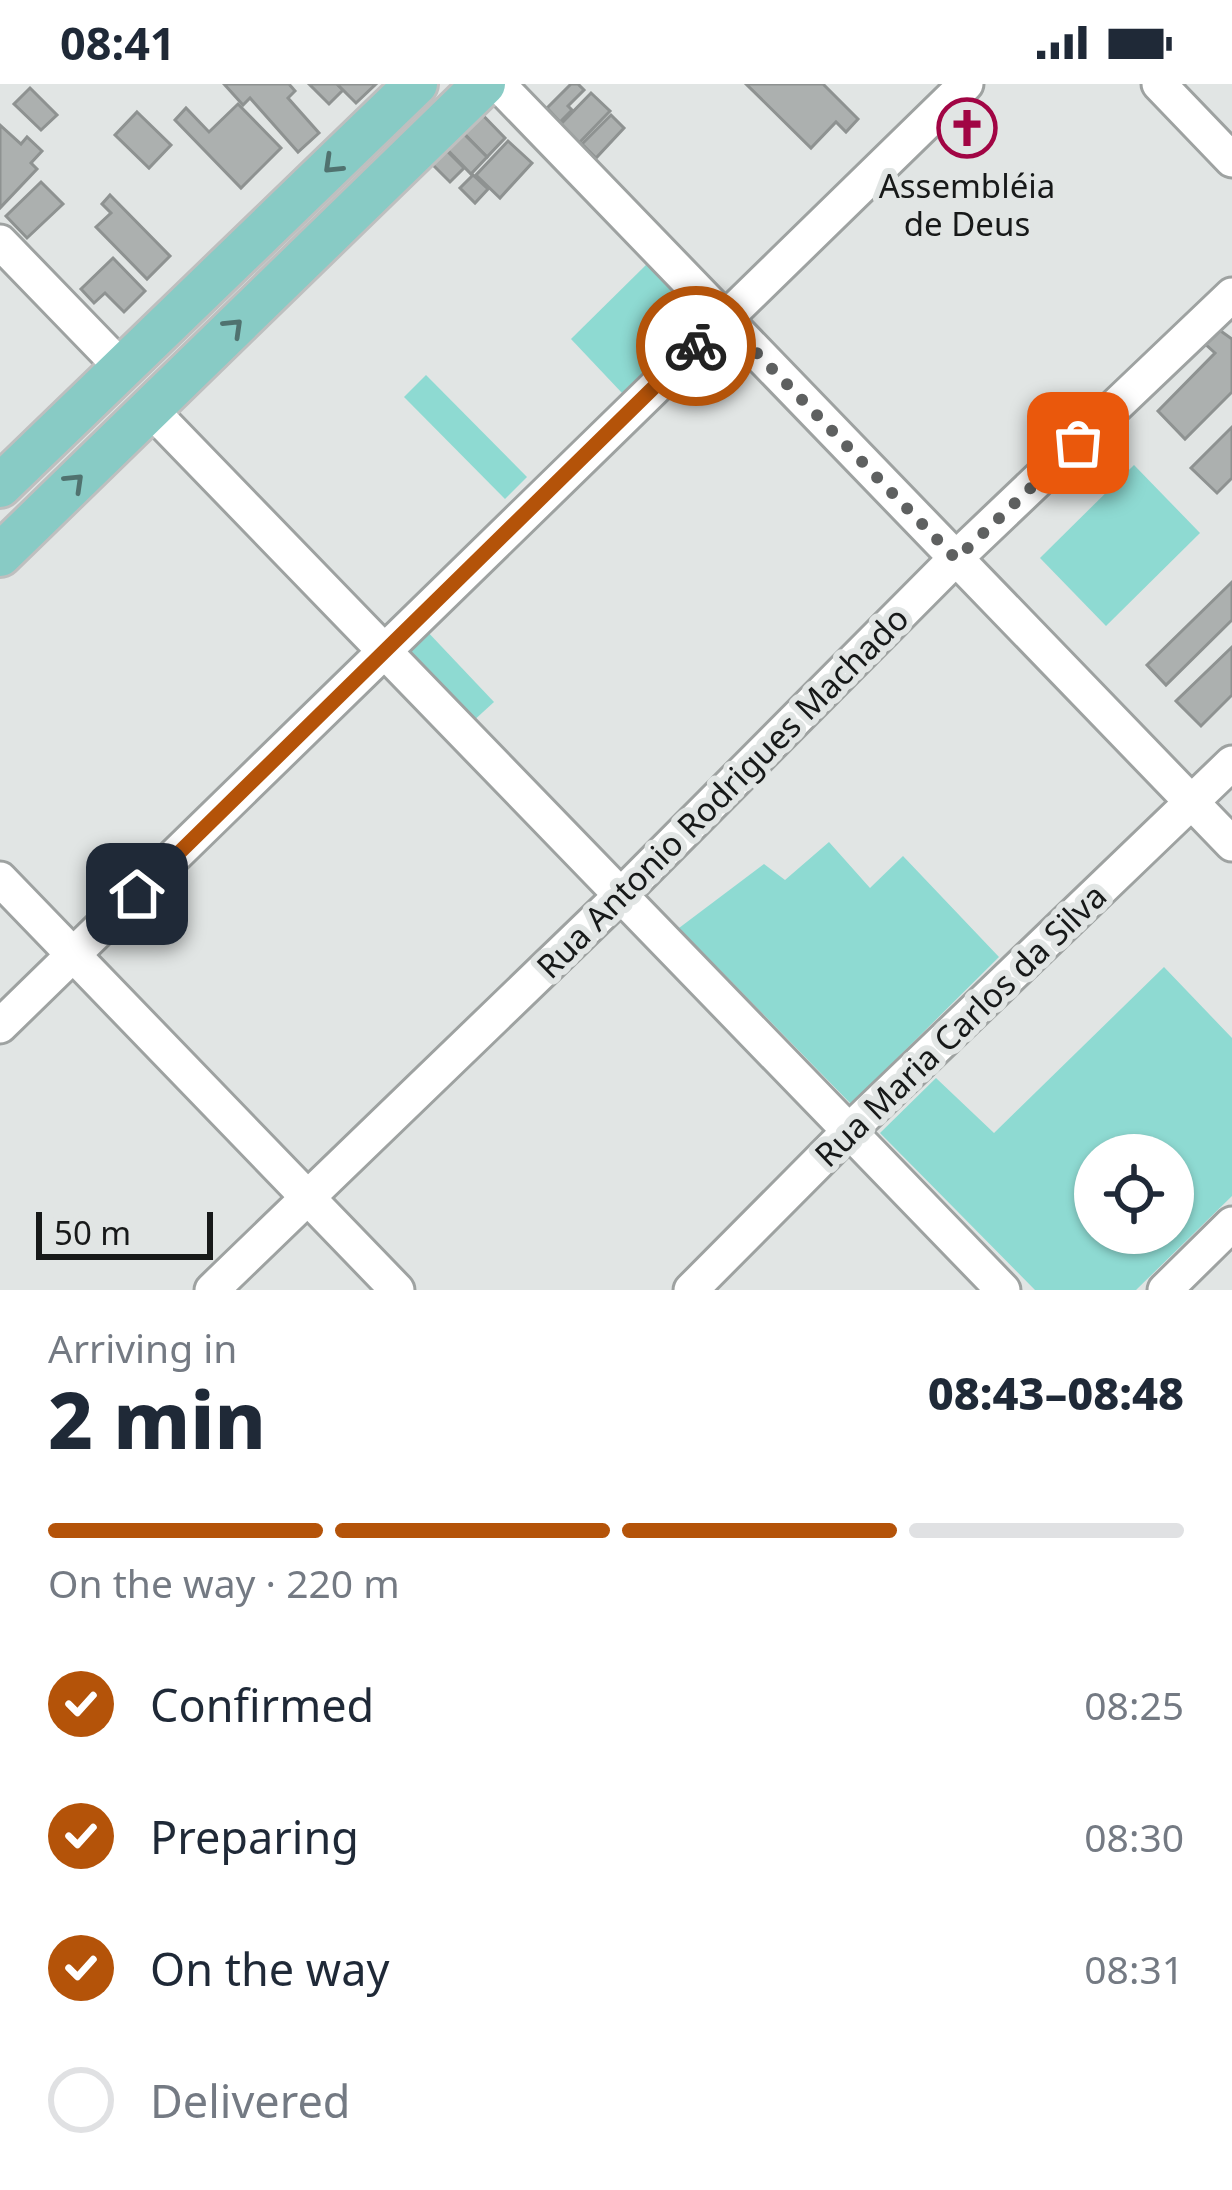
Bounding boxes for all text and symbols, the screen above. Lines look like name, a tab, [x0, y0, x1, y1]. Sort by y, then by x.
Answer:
text: 08:41	[60, 12, 176, 73]
church icon: Assembléia de Deus	[936, 97, 998, 159]
one-way arrow	[324, 151, 346, 173]
place label: Assembléia de Deus	[879, 163, 1055, 246]
courier	[636, 286, 756, 406]
icon: bike	[663, 313, 729, 379]
one-way arrow	[220, 320, 242, 342]
pin	[1027, 392, 1129, 494]
icon: bag	[1045, 410, 1111, 476]
one-way arrow	[61, 474, 83, 496]
street label: Rua Antonio Rodrigues Machado	[526, 596, 918, 988]
pin	[86, 843, 188, 945]
icon: home	[104, 861, 170, 927]
street label: Rua Maria Carlos da Silva	[804, 874, 1116, 1176]
map controls	[1074, 1134, 1194, 1254]
button: locate	[1074, 1134, 1194, 1254]
scale bar	[36, 1206, 213, 1259]
text: 50 m	[54, 1210, 131, 1255]
text: Arriving in	[48, 1321, 237, 1374]
text: 08:43–08:48	[928, 1362, 1184, 1423]
text: 2 min	[48, 1366, 266, 1472]
text: On the way · 220 m	[48, 1556, 400, 1609]
icon: check	[48, 1671, 114, 1737]
text: Confirmed	[150, 1674, 374, 1735]
text: 08:25	[1084, 1678, 1184, 1731]
icon: check	[48, 1803, 114, 1869]
text: Preparing	[150, 1806, 359, 1867]
text: 08:30	[1084, 1810, 1184, 1863]
icon: check	[48, 1935, 114, 2001]
text: On the way	[150, 1938, 389, 1999]
text: 08:31	[1084, 1942, 1184, 1995]
text: Delivered	[150, 2070, 350, 2131]

